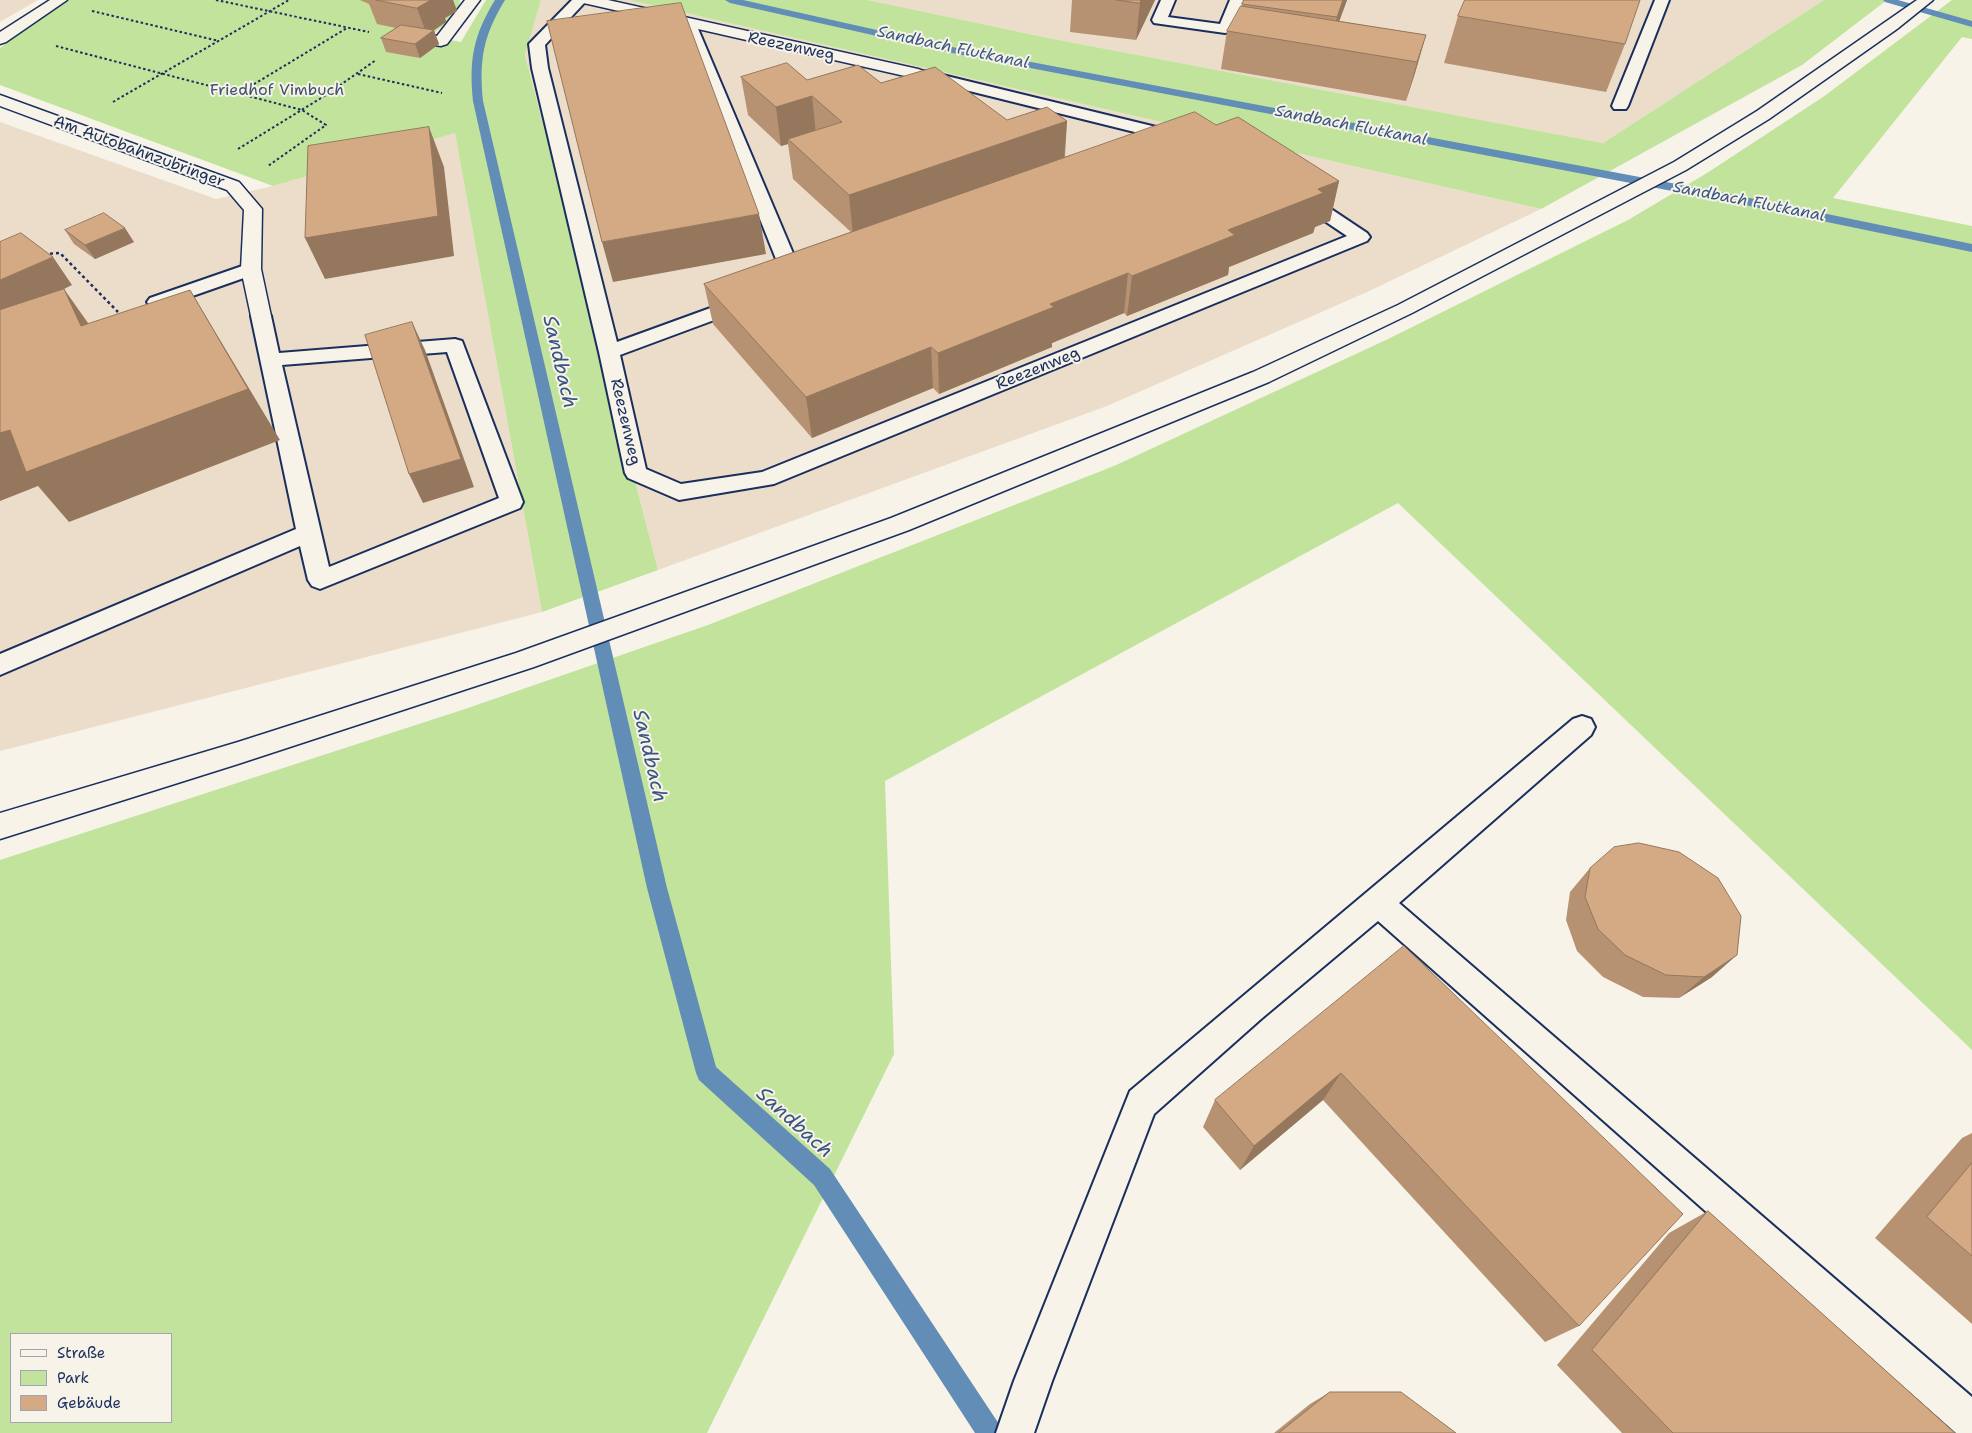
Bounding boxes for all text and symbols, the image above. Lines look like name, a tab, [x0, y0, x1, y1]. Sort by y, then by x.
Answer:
water label: Sandbach Flutkanal	[875, 23, 1031, 73]
street label: Reezenweg	[746, 28, 836, 66]
park label: Friedhof Vimbuch	[210, 81, 344, 101]
water label: Sandbach Flutkanal	[1273, 102, 1429, 150]
street label: Am Autobahnzubringer	[51, 112, 227, 192]
water label: Sandbach Flutkanal	[1671, 178, 1827, 226]
water label: Sandbach	[537, 313, 581, 411]
street label: Reezenweg	[993, 344, 1083, 394]
street label: Reezenweg	[606, 377, 644, 467]
water label: Sandbach	[627, 707, 671, 805]
water label: Sandbach	[751, 1082, 837, 1164]
legend	[10, 1333, 172, 1423]
text: Straße	[57, 1343, 105, 1363]
text: Park	[57, 1368, 89, 1388]
text: Gebäude	[57, 1393, 121, 1413]

